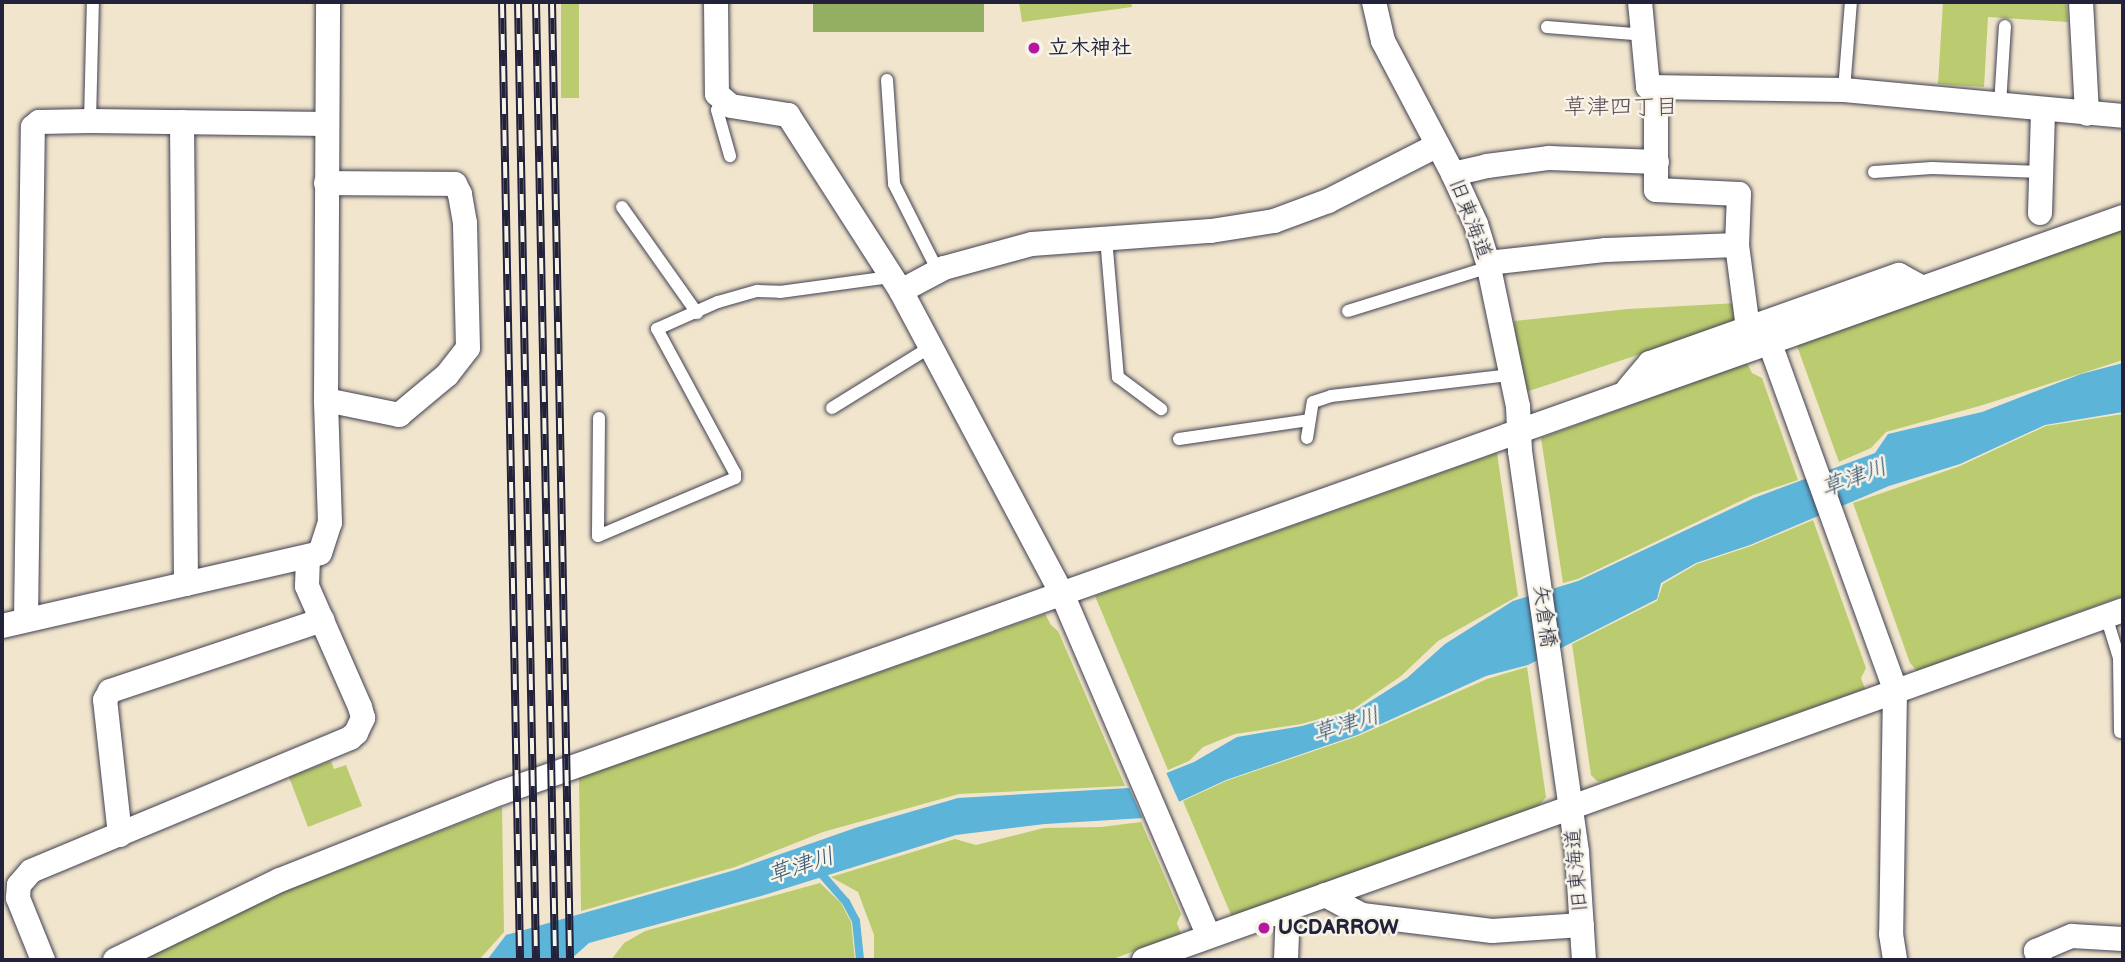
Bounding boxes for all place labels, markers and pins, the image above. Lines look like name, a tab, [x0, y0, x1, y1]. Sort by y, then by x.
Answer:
place label: 立木神社	[1048, 35, 1132, 61]
marker: 立木神社	[1026, 40, 1042, 56]
place label: UCDARROW	[1278, 915, 1399, 941]
marker: UCDARROW	[1256, 920, 1272, 936]

